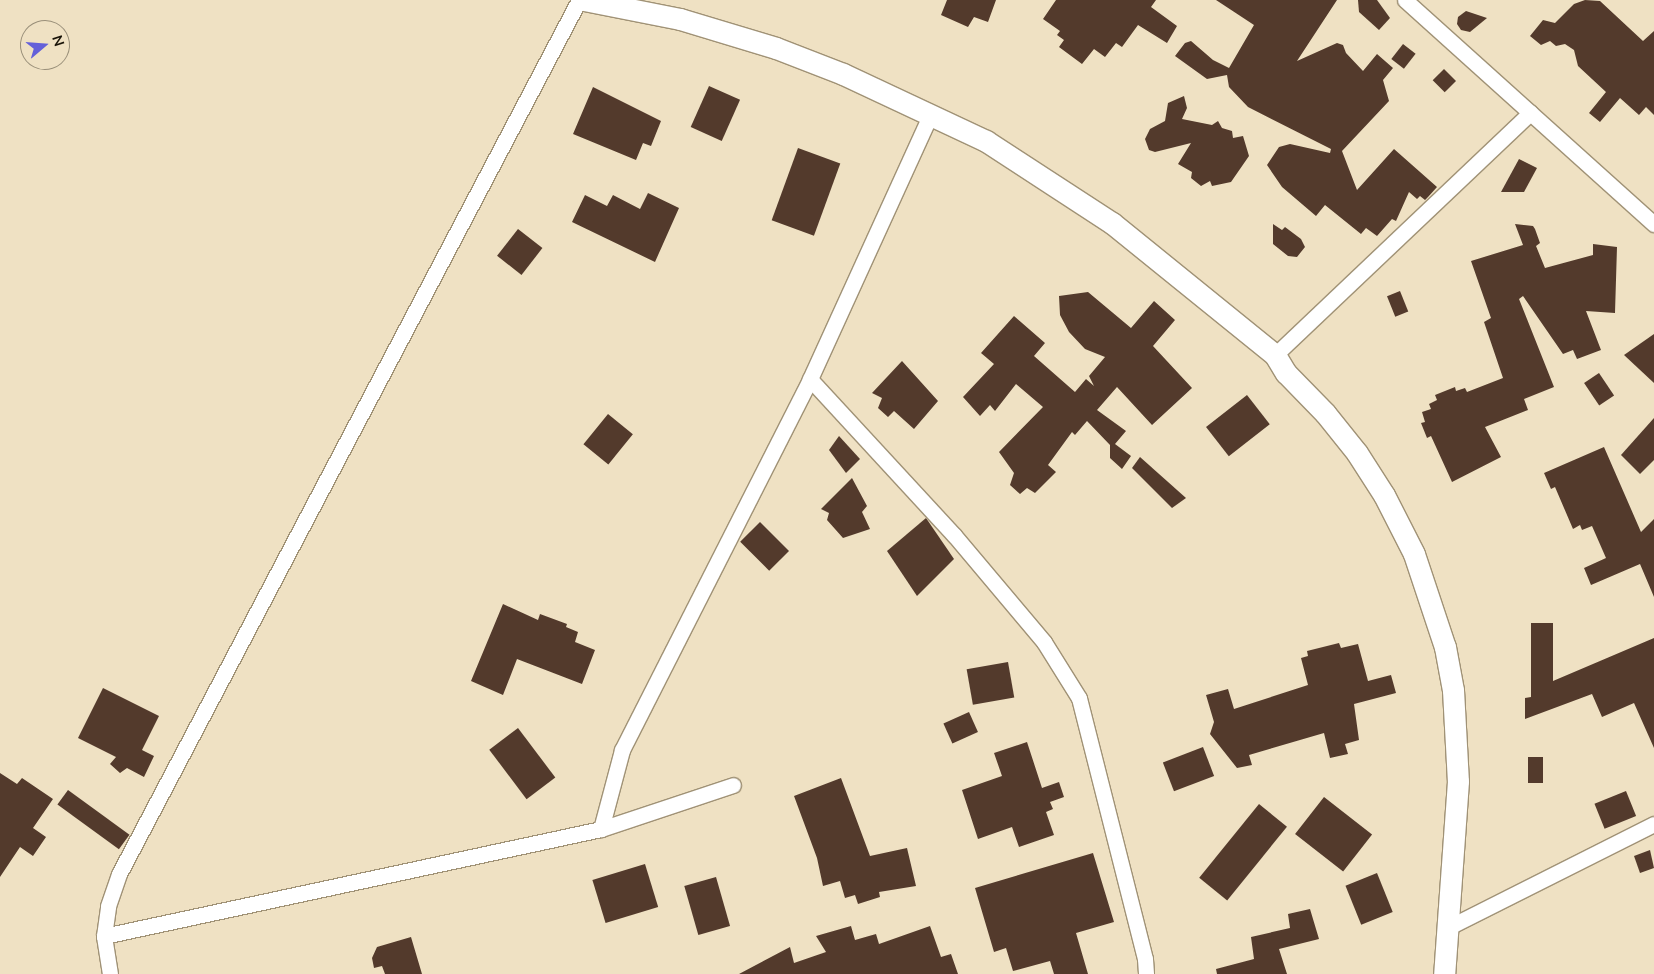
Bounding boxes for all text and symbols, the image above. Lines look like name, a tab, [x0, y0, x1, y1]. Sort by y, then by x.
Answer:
north arrow	[20, 20, 70, 70]
text: N	[48, 33, 69, 48]

